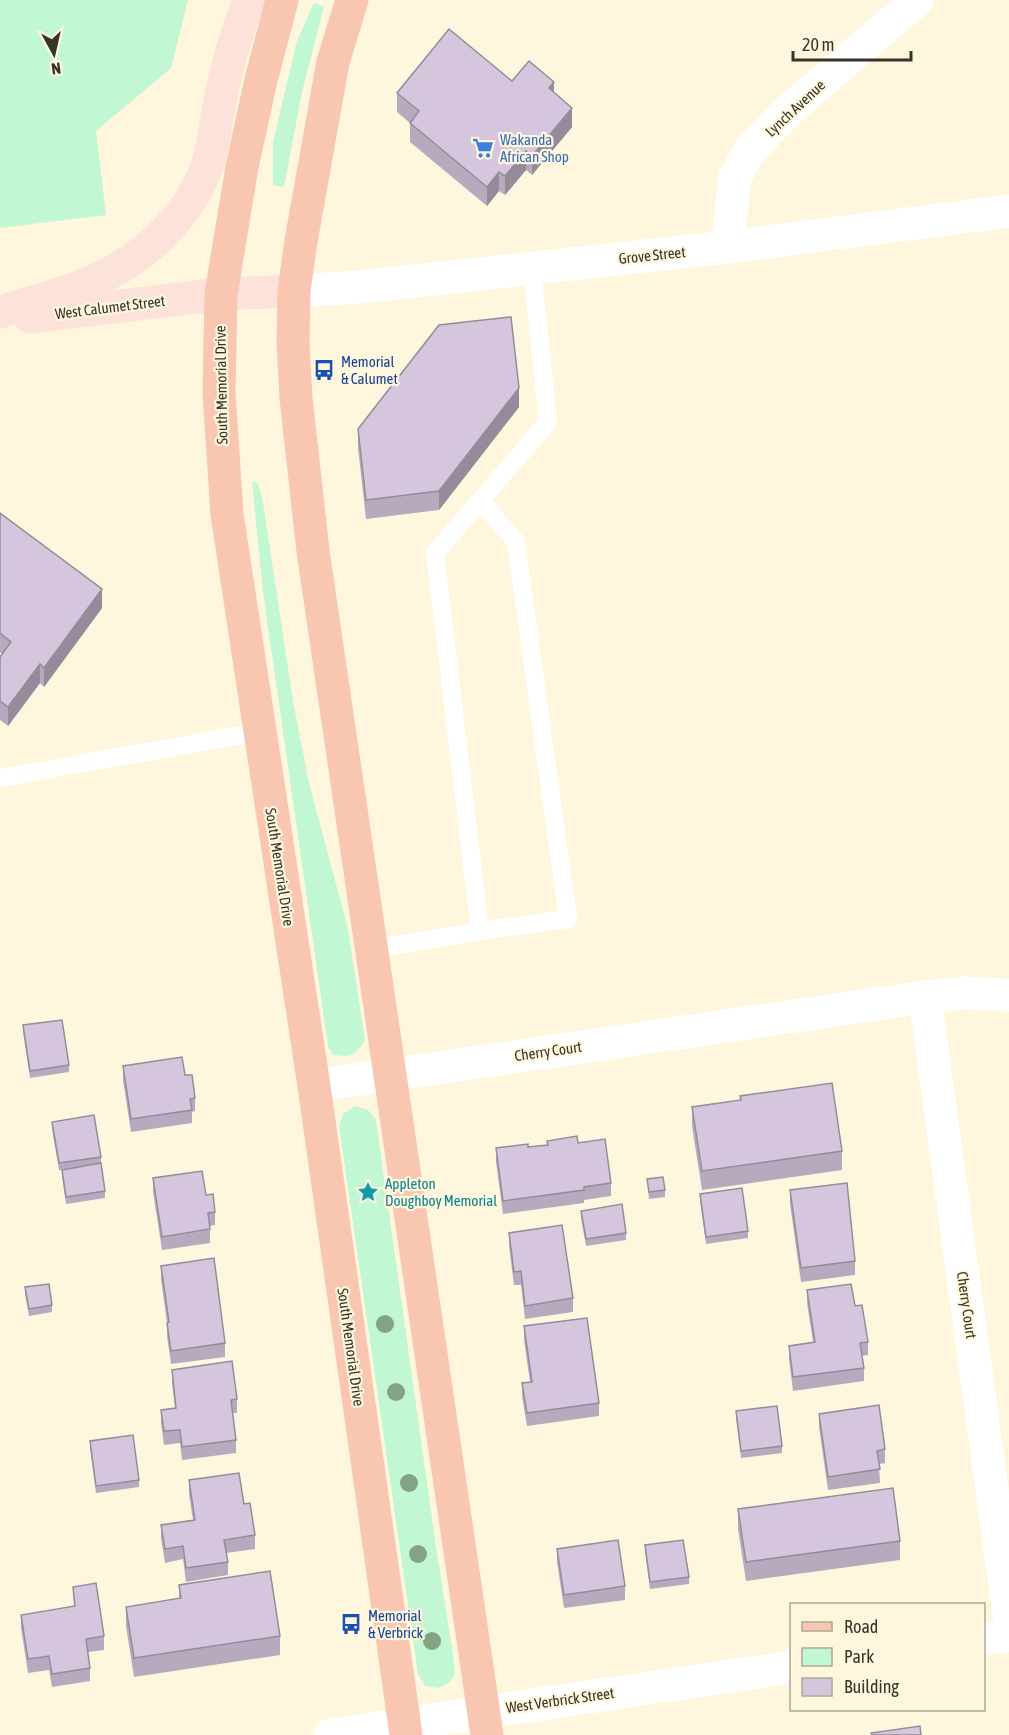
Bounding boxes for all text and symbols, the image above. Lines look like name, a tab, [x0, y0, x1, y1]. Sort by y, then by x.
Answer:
north arrow	[24, 24, 84, 84]
scale bar	[793, 24, 912, 62]
text: 20 m	[802, 34, 834, 55]
text: N	[50, 59, 62, 78]
street label: Lynch Avenue	[762, 76, 828, 140]
place label: Wakanda African Shop	[500, 131, 569, 165]
supermarket icon: Wakanda African Shop	[471, 136, 495, 160]
street label: Grove Street	[618, 243, 686, 267]
street label: West Calumet Street	[54, 292, 166, 322]
street label: South Memorial Drive	[211, 325, 231, 445]
place label: Memorial & Calumet	[341, 353, 398, 387]
bus stop icon: Memorial & Calumet	[312, 358, 336, 382]
street label: South Memorial Drive	[262, 807, 298, 927]
street label: Cherry Court	[513, 1038, 583, 1064]
place label: Appleton Doughboy Memorial	[385, 1175, 497, 1209]
place icon: Appleton Doughboy Memorial	[356, 1180, 380, 1204]
street label: Cherry Court	[954, 1270, 980, 1340]
street label: South Memorial Drive	[334, 1287, 368, 1407]
legend	[790, 1603, 985, 1711]
place label: Memorial & Verbrick	[368, 1607, 424, 1641]
bus stop icon: Memorial & Verbrick	[339, 1612, 363, 1636]
text: Road	[844, 1616, 878, 1637]
text: Park	[844, 1646, 874, 1667]
text: Building	[844, 1676, 899, 1697]
street label: West Verbrick Street	[505, 1684, 615, 1716]

